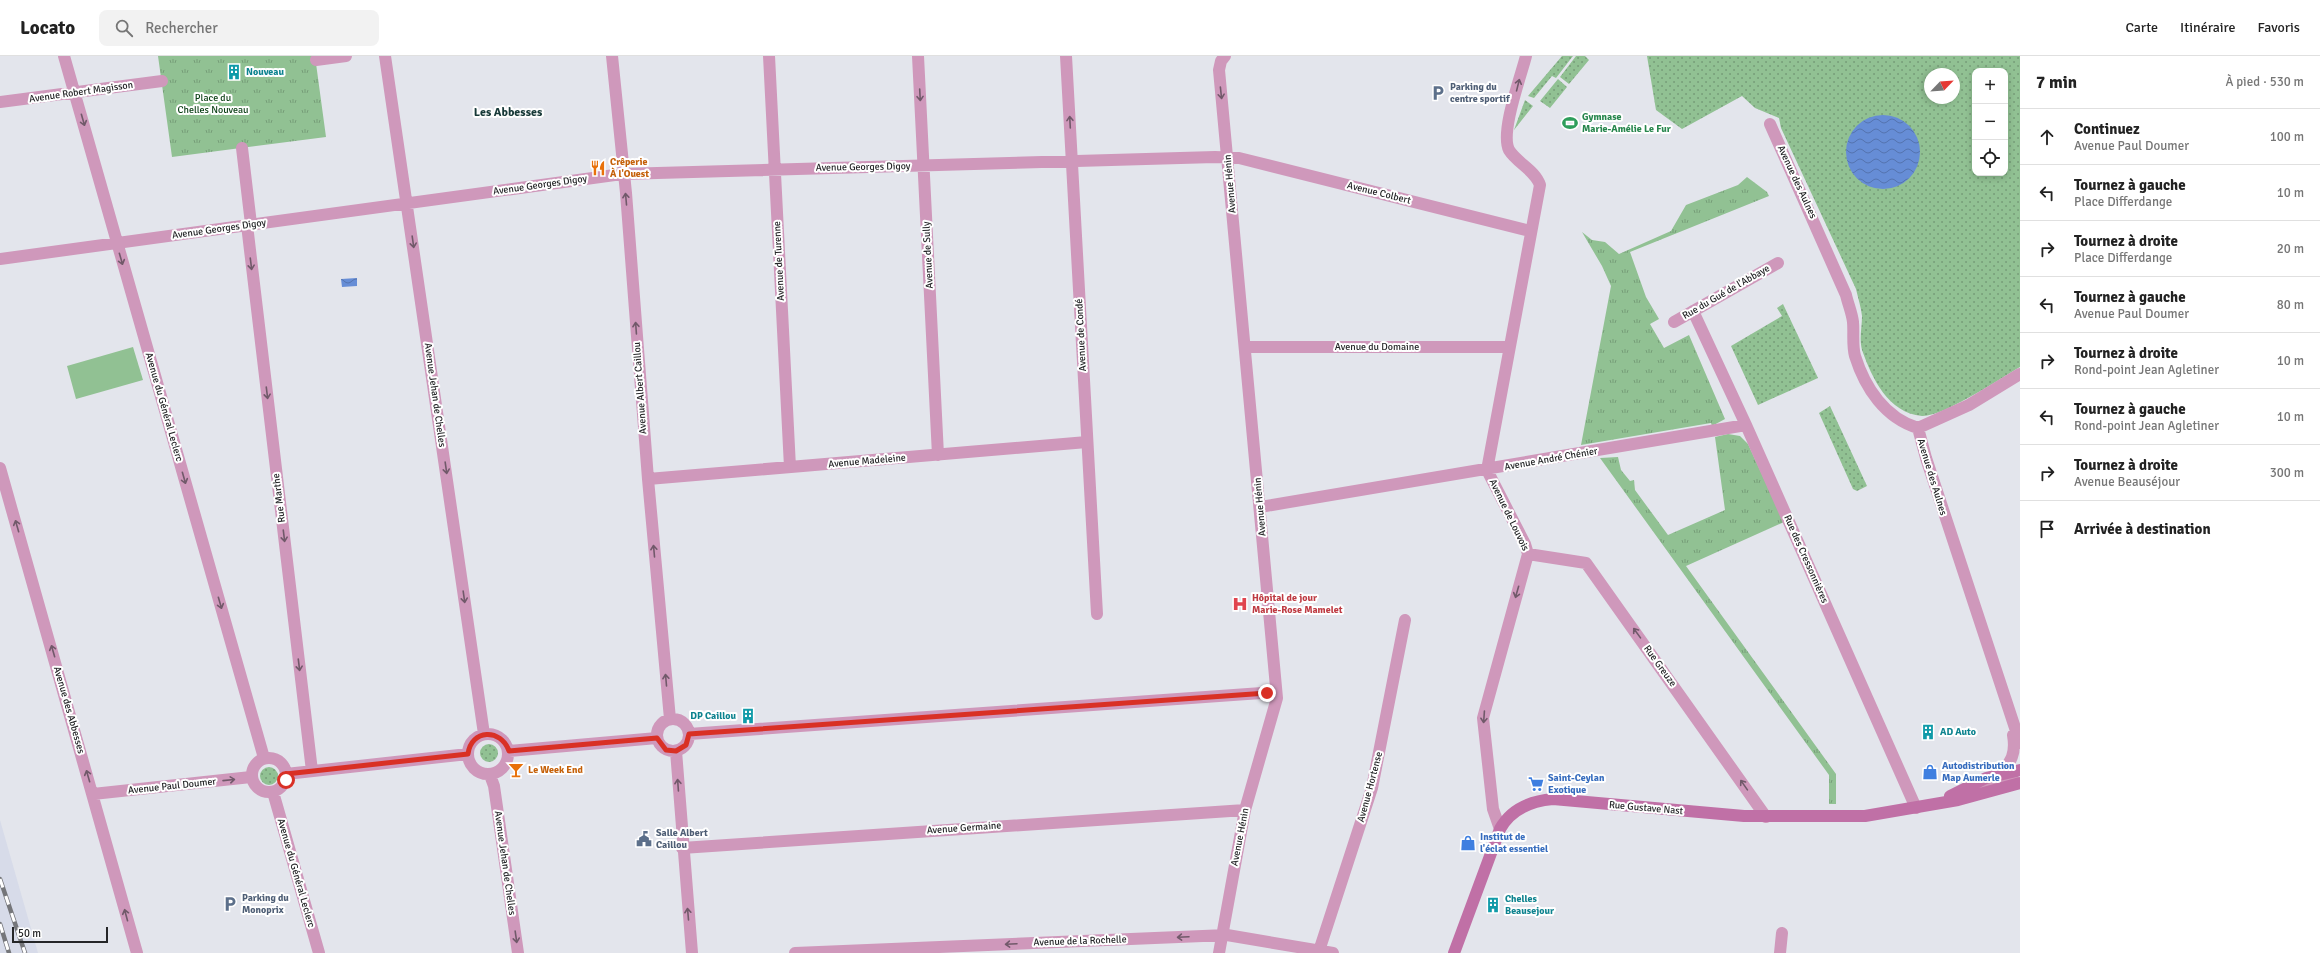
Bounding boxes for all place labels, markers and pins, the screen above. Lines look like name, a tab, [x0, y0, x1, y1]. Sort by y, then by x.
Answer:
building icon: Nouveau	[225, 63, 243, 81]
place label: Nouveau	[246, 66, 284, 78]
place label: Parking du centre sportif	[1450, 81, 1511, 105]
parking icon: Parking du centre sportif	[1429, 84, 1447, 102]
place label: Gymnase Marie-Amélie Le Fur	[1582, 111, 1671, 135]
sports icon: Gymnase Marie-Amélie Le Fur	[1561, 114, 1579, 132]
place label: Crêperie À l'Ouest	[610, 156, 649, 180]
restaurant icon: Crêperie À l'Ouest	[589, 159, 607, 177]
place label: Hôpital de jour Marie-Rose Mamelet	[1252, 592, 1343, 616]
hospital icon: Hôpital de jour Marie-Rose Mamelet	[1231, 595, 1249, 613]
building icon: DP Caillou	[739, 707, 757, 725]
place label: DP Caillou	[690, 710, 736, 722]
building icon: AD Auto	[1919, 723, 1937, 741]
place label: AD Auto	[1940, 726, 1976, 738]
place label: Autodistribution Map Aumerle	[1942, 760, 2015, 784]
bar icon: Le Week End	[507, 761, 525, 779]
shop icon: Autodistribution Map Aumerle	[1921, 763, 1939, 781]
place label: Le Week End	[528, 764, 584, 776]
place label: Saint-Ceylan Exotique	[1548, 772, 1605, 796]
supermarket icon: Saint-Ceylan Exotique	[1527, 775, 1545, 793]
place label: Salle Albert Caillou	[656, 827, 708, 851]
public building icon: Salle Albert Caillou	[635, 830, 653, 848]
place label: Institut de l'éclat essentiel	[1480, 831, 1548, 855]
shop icon: Institut de l'éclat essentiel	[1459, 834, 1477, 852]
place label: Parking du Monoprix	[242, 892, 289, 916]
place label: Chelles Beausejour	[1505, 893, 1554, 917]
parking icon: Parking du Monoprix	[221, 895, 239, 913]
building icon: Chelles Beausejour	[1484, 896, 1502, 914]

